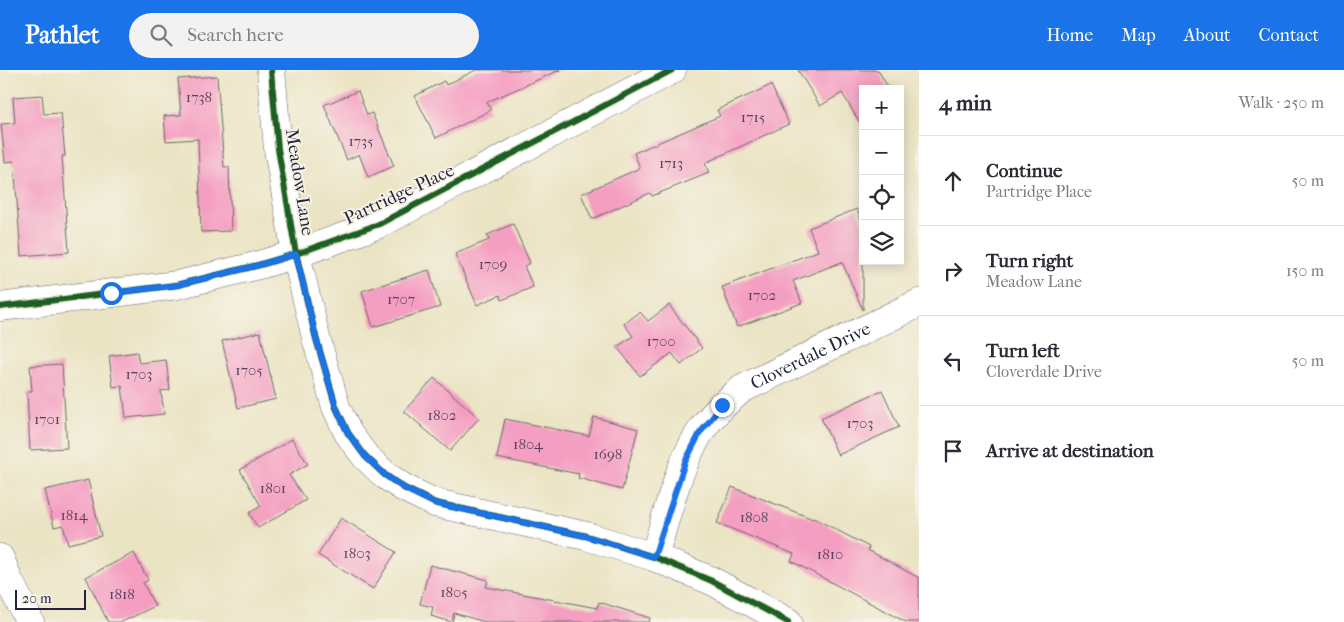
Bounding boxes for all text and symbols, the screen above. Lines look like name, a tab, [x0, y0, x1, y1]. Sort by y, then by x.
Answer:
search box	[129, 13, 479, 58]
text: Pathlet	[25, 21, 99, 49]
icon: search	[147, 21, 175, 49]
text: Search here	[187, 24, 284, 46]
text: Home	[1046, 25, 1093, 46]
text: Map	[1121, 25, 1156, 46]
text: About	[1184, 25, 1230, 46]
text: Contact	[1258, 25, 1319, 46]
map controls	[859, 85, 904, 265]
button: +	[859, 85, 904, 130]
house number: 1738	[186, 88, 212, 106]
text: 4 min	[939, 91, 992, 115]
text: Walk · 250 m	[1239, 93, 1324, 112]
house number: 1715	[741, 108, 765, 126]
street label: Meadow Lane	[281, 127, 318, 237]
button: −	[859, 130, 904, 175]
house number: 1735	[348, 132, 374, 150]
house number: 1713	[659, 154, 683, 172]
street label: Partridge Place	[341, 160, 458, 229]
text: Continue	[986, 160, 1062, 182]
icon: ahead	[939, 167, 967, 195]
text: 50 m	[1292, 171, 1324, 190]
button: locate	[859, 175, 904, 220]
text: Partridge Place	[986, 182, 1092, 201]
button: layers	[859, 220, 904, 265]
text: Turn right	[986, 250, 1073, 272]
house number: 1709	[479, 255, 507, 273]
icon: right	[939, 257, 967, 285]
text: 150 m	[1286, 261, 1324, 280]
text: Meadow Lane	[986, 272, 1082, 291]
route start	[100, 282, 123, 305]
house number: 1702	[748, 286, 777, 304]
house number: 1707	[387, 290, 415, 308]
street label: Cloverdale Drive	[747, 318, 874, 394]
house number: 1700	[646, 332, 676, 350]
text: Turn left	[986, 340, 1060, 362]
icon: left	[939, 347, 967, 375]
text: 50 m	[1292, 351, 1324, 370]
house number: 1705	[235, 361, 263, 379]
text: Cloverdale Drive	[986, 362, 1102, 381]
house number: 1703	[126, 365, 152, 383]
route end	[711, 394, 734, 417]
house number: 1802	[428, 406, 457, 424]
house number: 1701	[34, 410, 60, 428]
house number: 1703	[847, 414, 873, 432]
house number: 1804	[513, 435, 544, 453]
icon: arrive	[939, 437, 967, 465]
text: Arrive at destination	[986, 440, 1154, 462]
house number: 1698	[594, 445, 622, 463]
house number: 1801	[260, 479, 286, 497]
house number: 1814	[60, 506, 89, 524]
house number: 1808	[740, 508, 768, 526]
house number: 1803	[343, 544, 371, 562]
house number: 1810	[817, 545, 843, 563]
house number: 1805	[440, 583, 468, 601]
house number: 1818	[109, 585, 135, 603]
scale bar	[15, 587, 86, 610]
text: 20 m	[22, 590, 52, 607]

